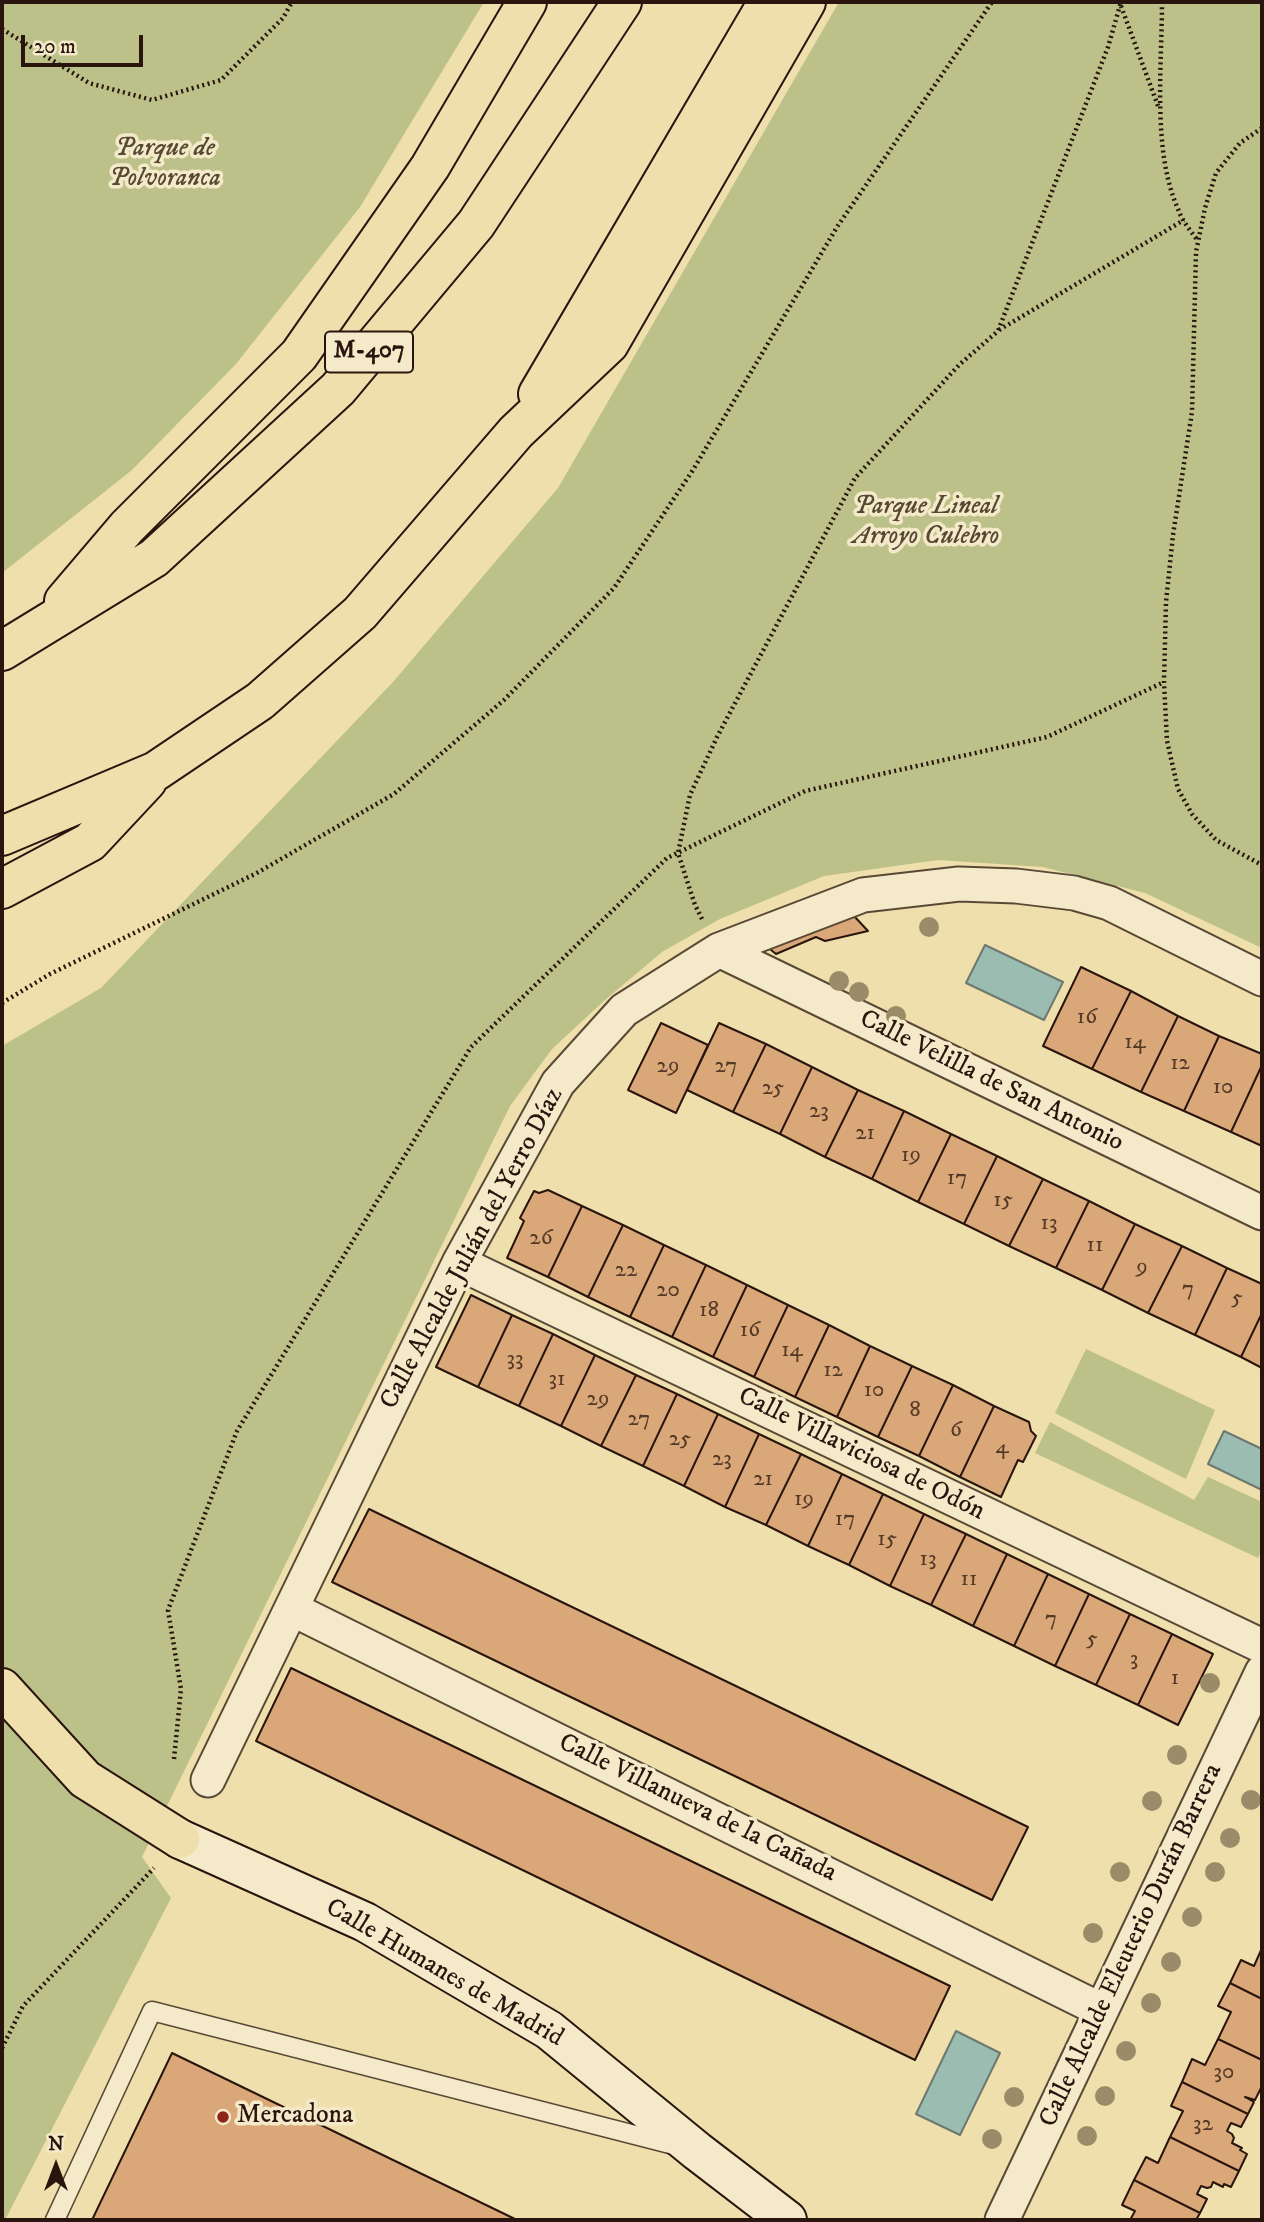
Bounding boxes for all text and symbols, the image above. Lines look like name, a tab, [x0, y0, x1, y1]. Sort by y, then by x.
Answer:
scale bar	[24, 21, 147, 65]
text: 20 m	[34, 34, 76, 60]
park label: Parque de Polvoranca	[109, 134, 221, 196]
road number: M-407	[325, 332, 413, 372]
park label: Parque Lineal Arroyo Culebro	[853, 492, 999, 554]
street label: Calle Velilla de San Antonio	[854, 1004, 1128, 1160]
house number: 16	[1077, 1004, 1097, 1032]
house number: 14	[1124, 1029, 1146, 1057]
house number: 12	[1170, 1050, 1190, 1078]
house number: 29	[657, 1053, 679, 1081]
house number: 27	[715, 1053, 737, 1081]
house number: 10	[1213, 1074, 1233, 1102]
house number: 25	[762, 1075, 784, 1103]
street label: Calle Alcalde Julián del Yerro Díaz	[375, 1083, 571, 1415]
house number: 23	[809, 1098, 829, 1126]
house number: 21	[855, 1120, 875, 1148]
house number: 19	[901, 1142, 921, 1170]
house number: 17	[947, 1165, 967, 1193]
house number: 15	[993, 1187, 1013, 1215]
house number: 13	[1040, 1210, 1058, 1238]
house number: 26	[529, 1225, 553, 1253]
house number: 11	[1087, 1232, 1103, 1260]
house number: 9	[1136, 1254, 1148, 1282]
house number: 22	[615, 1257, 637, 1285]
house number: 7	[1182, 1276, 1194, 1304]
house number: 20	[656, 1277, 680, 1305]
house number: 5	[1231, 1285, 1243, 1313]
house number: 18	[699, 1297, 719, 1325]
house number: 16	[740, 1317, 760, 1345]
house number: 14	[781, 1337, 803, 1365]
house number: 33	[506, 1346, 524, 1374]
house number: 12	[823, 1357, 843, 1385]
house number: 31	[548, 1366, 566, 1394]
house number: 10	[864, 1377, 884, 1405]
street label: Calle Villaviciosa de Odón	[733, 1382, 989, 1528]
house number: 29	[587, 1386, 609, 1414]
house number: 8	[909, 1397, 921, 1425]
house number: 27	[628, 1406, 650, 1434]
house number: 6	[950, 1417, 962, 1445]
house number: 25	[669, 1426, 691, 1454]
house number: 4	[995, 1434, 1009, 1462]
house number: 23	[712, 1446, 732, 1474]
house number: 21	[753, 1466, 773, 1494]
house number: 19	[794, 1486, 814, 1514]
house number: 17	[835, 1506, 855, 1534]
house number: 15	[877, 1526, 897, 1554]
house number: 13	[919, 1546, 937, 1574]
house number: 11	[961, 1566, 977, 1594]
house number: 7	[1045, 1606, 1057, 1634]
house number: 5	[1086, 1626, 1098, 1654]
house number: 3	[1130, 1646, 1138, 1674]
house number: 1	[1171, 1665, 1179, 1693]
street label: Calle Villanueva de la Cañada	[553, 1728, 841, 1890]
street label: Calle Alcalde Eleuterio Durán Barrera	[1034, 1759, 1230, 2133]
street label: Calle Humanes de Madrid	[319, 1893, 569, 2055]
house number: 30	[1214, 2059, 1234, 2087]
place label: Mercadona	[237, 2101, 353, 2133]
marker: Mercadona	[215, 2109, 231, 2125]
house number: 32	[1193, 2111, 1213, 2139]
north arrow	[21, 2131, 91, 2201]
text: N	[48, 2133, 64, 2156]

